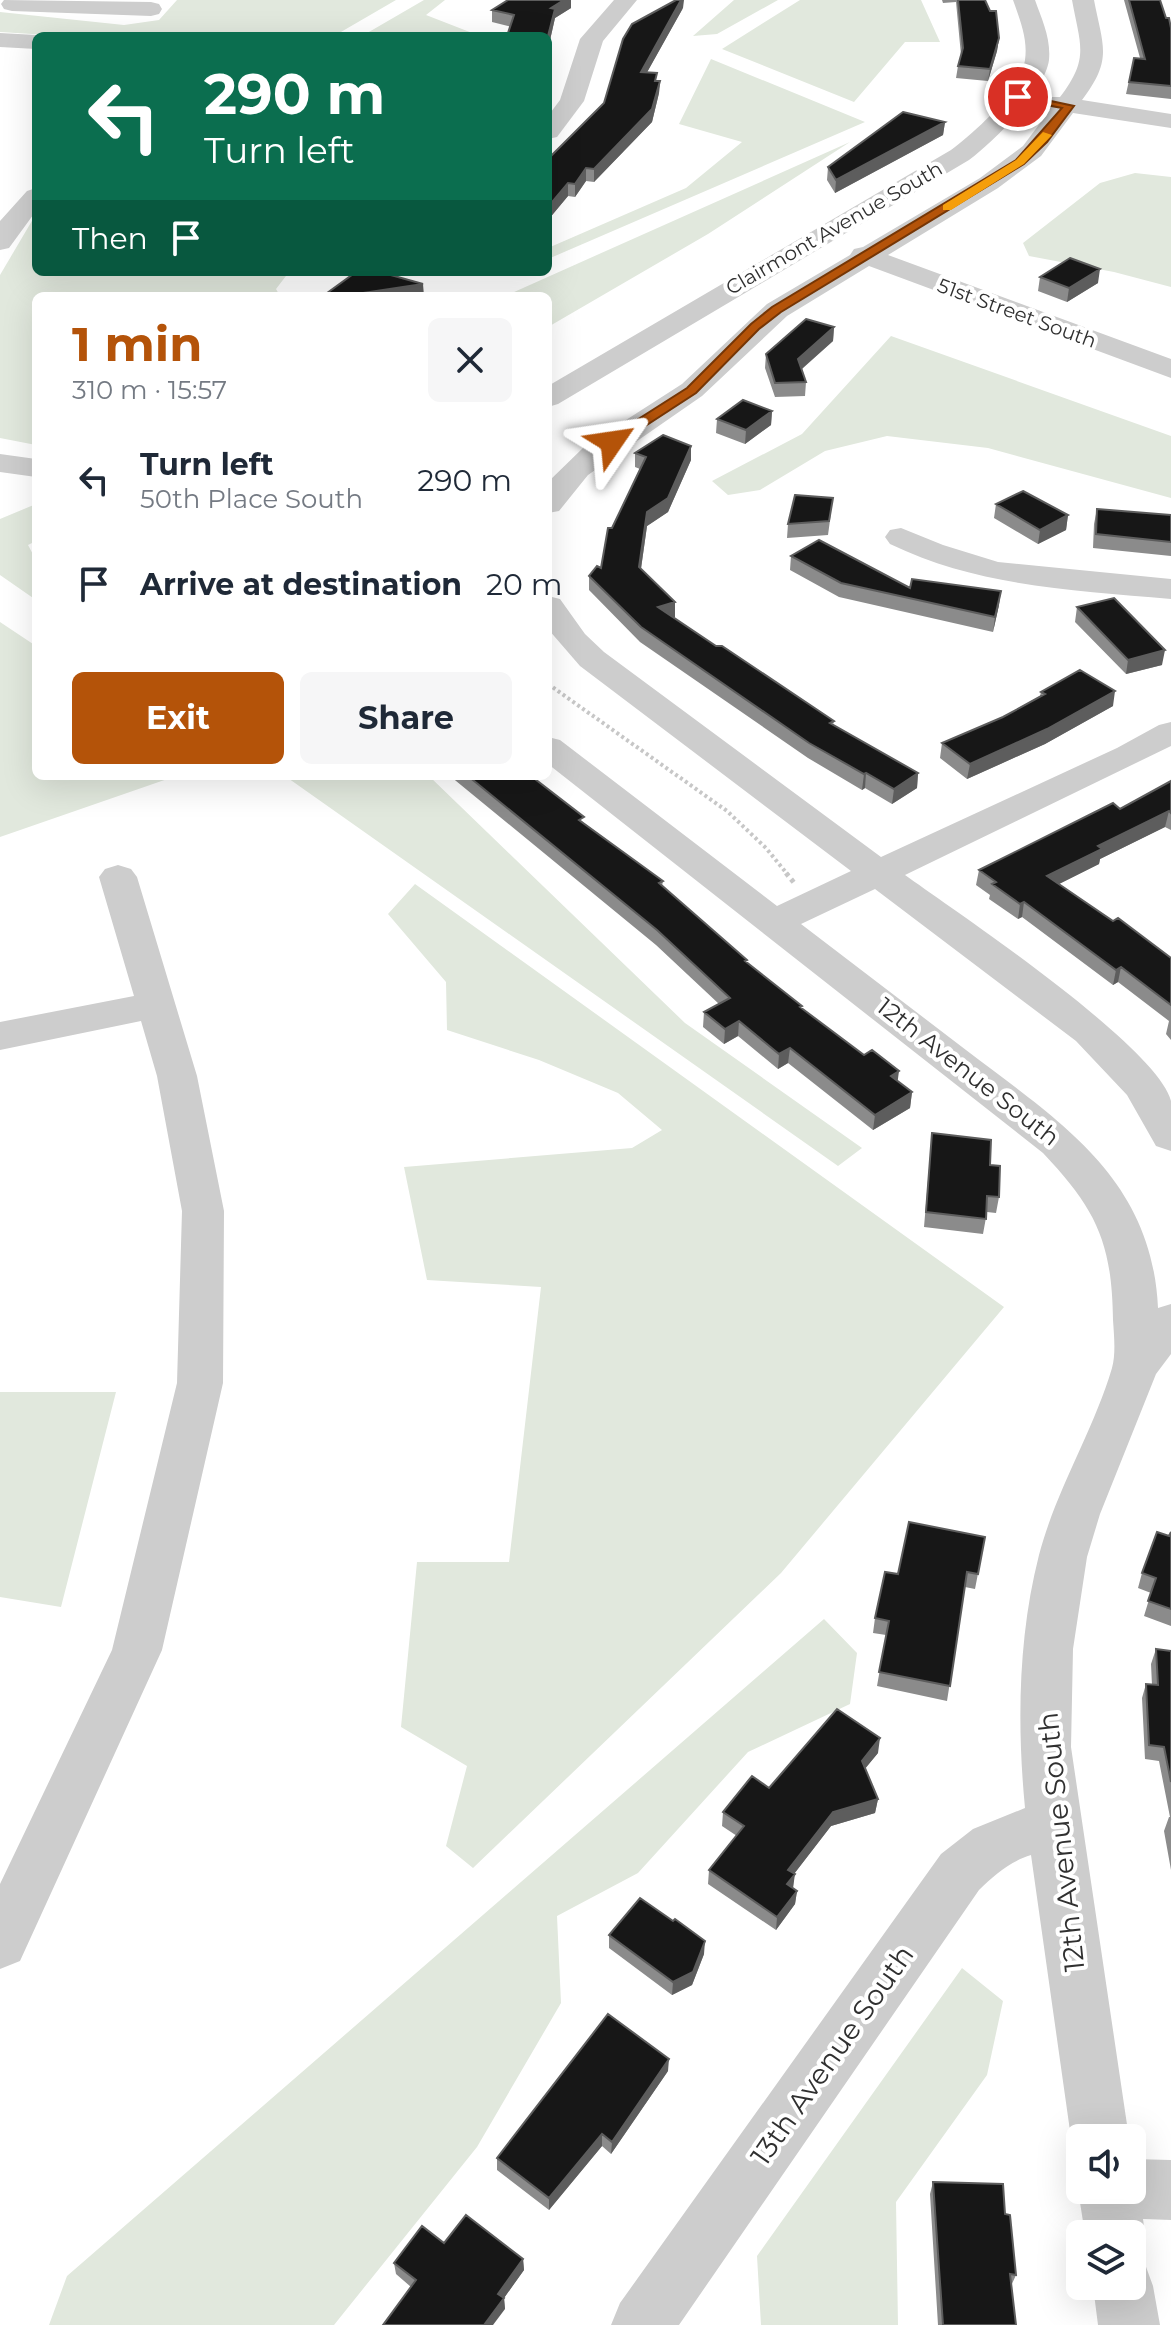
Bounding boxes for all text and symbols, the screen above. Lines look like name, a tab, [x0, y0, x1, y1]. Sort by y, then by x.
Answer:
text: 290 m	[204, 60, 385, 128]
pin	[984, 63, 1052, 131]
icon: left	[72, 64, 176, 168]
icon: arrive	[996, 75, 1040, 119]
text: Turn left	[204, 128, 355, 172]
street label: Clairmont Avenue South	[722, 156, 946, 300]
icon: arrive	[164, 216, 208, 260]
text: Then	[72, 220, 148, 257]
street label: 51st Street South	[934, 273, 1100, 353]
text: 1 min	[72, 315, 202, 373]
button: close	[428, 318, 512, 402]
text: 310 m · 15:57	[72, 374, 227, 406]
position arrow	[570, 400, 654, 484]
text: Turn left	[140, 446, 273, 483]
icon: left	[72, 458, 116, 502]
text: 290 m	[417, 462, 512, 499]
text: 50th Place South	[140, 483, 363, 515]
icon: arrive	[72, 562, 116, 606]
text: Arrive at destination	[140, 566, 462, 603]
text: 20 m	[486, 566, 563, 603]
button: Exit	[72, 672, 284, 764]
button: Share	[300, 672, 512, 764]
street label: 12th Avenue South	[871, 991, 1065, 1152]
street label: 12th Avenue South	[1030, 1711, 1092, 1973]
street label: 13th Avenue South	[743, 1939, 921, 2171]
map controls	[1066, 2124, 1146, 2300]
button: sound	[1066, 2124, 1146, 2204]
button: layers	[1066, 2220, 1146, 2300]

